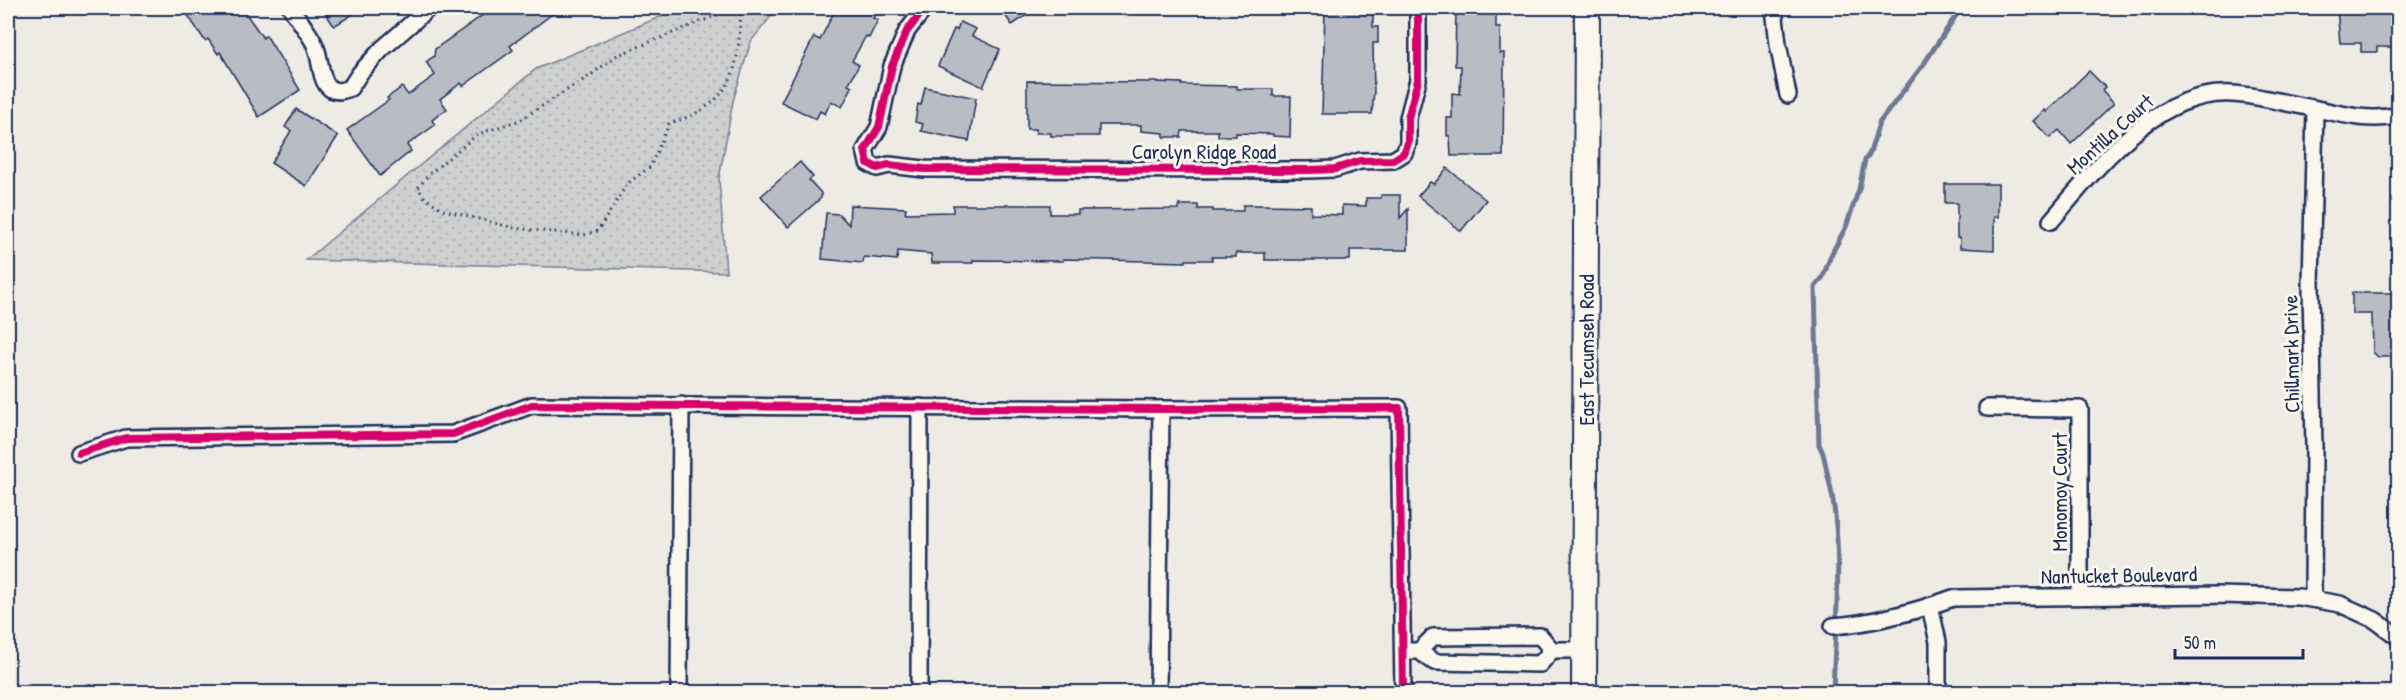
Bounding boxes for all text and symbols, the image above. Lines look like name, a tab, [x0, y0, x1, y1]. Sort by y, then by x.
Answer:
street label: Montilla Court	[2060, 87, 2160, 181]
street label: Carolyn Ridge Road	[1132, 137, 1276, 166]
street label: East Tecumseh Road	[1572, 274, 1601, 426]
street label: Chillmark Drive	[2275, 295, 2307, 413]
street label: Monomoy Court	[2045, 432, 2074, 552]
street label: Nantucket Boulevard	[2041, 559, 2197, 591]
scale bar	[2175, 622, 2302, 660]
text: 50 m	[2184, 630, 2216, 655]

